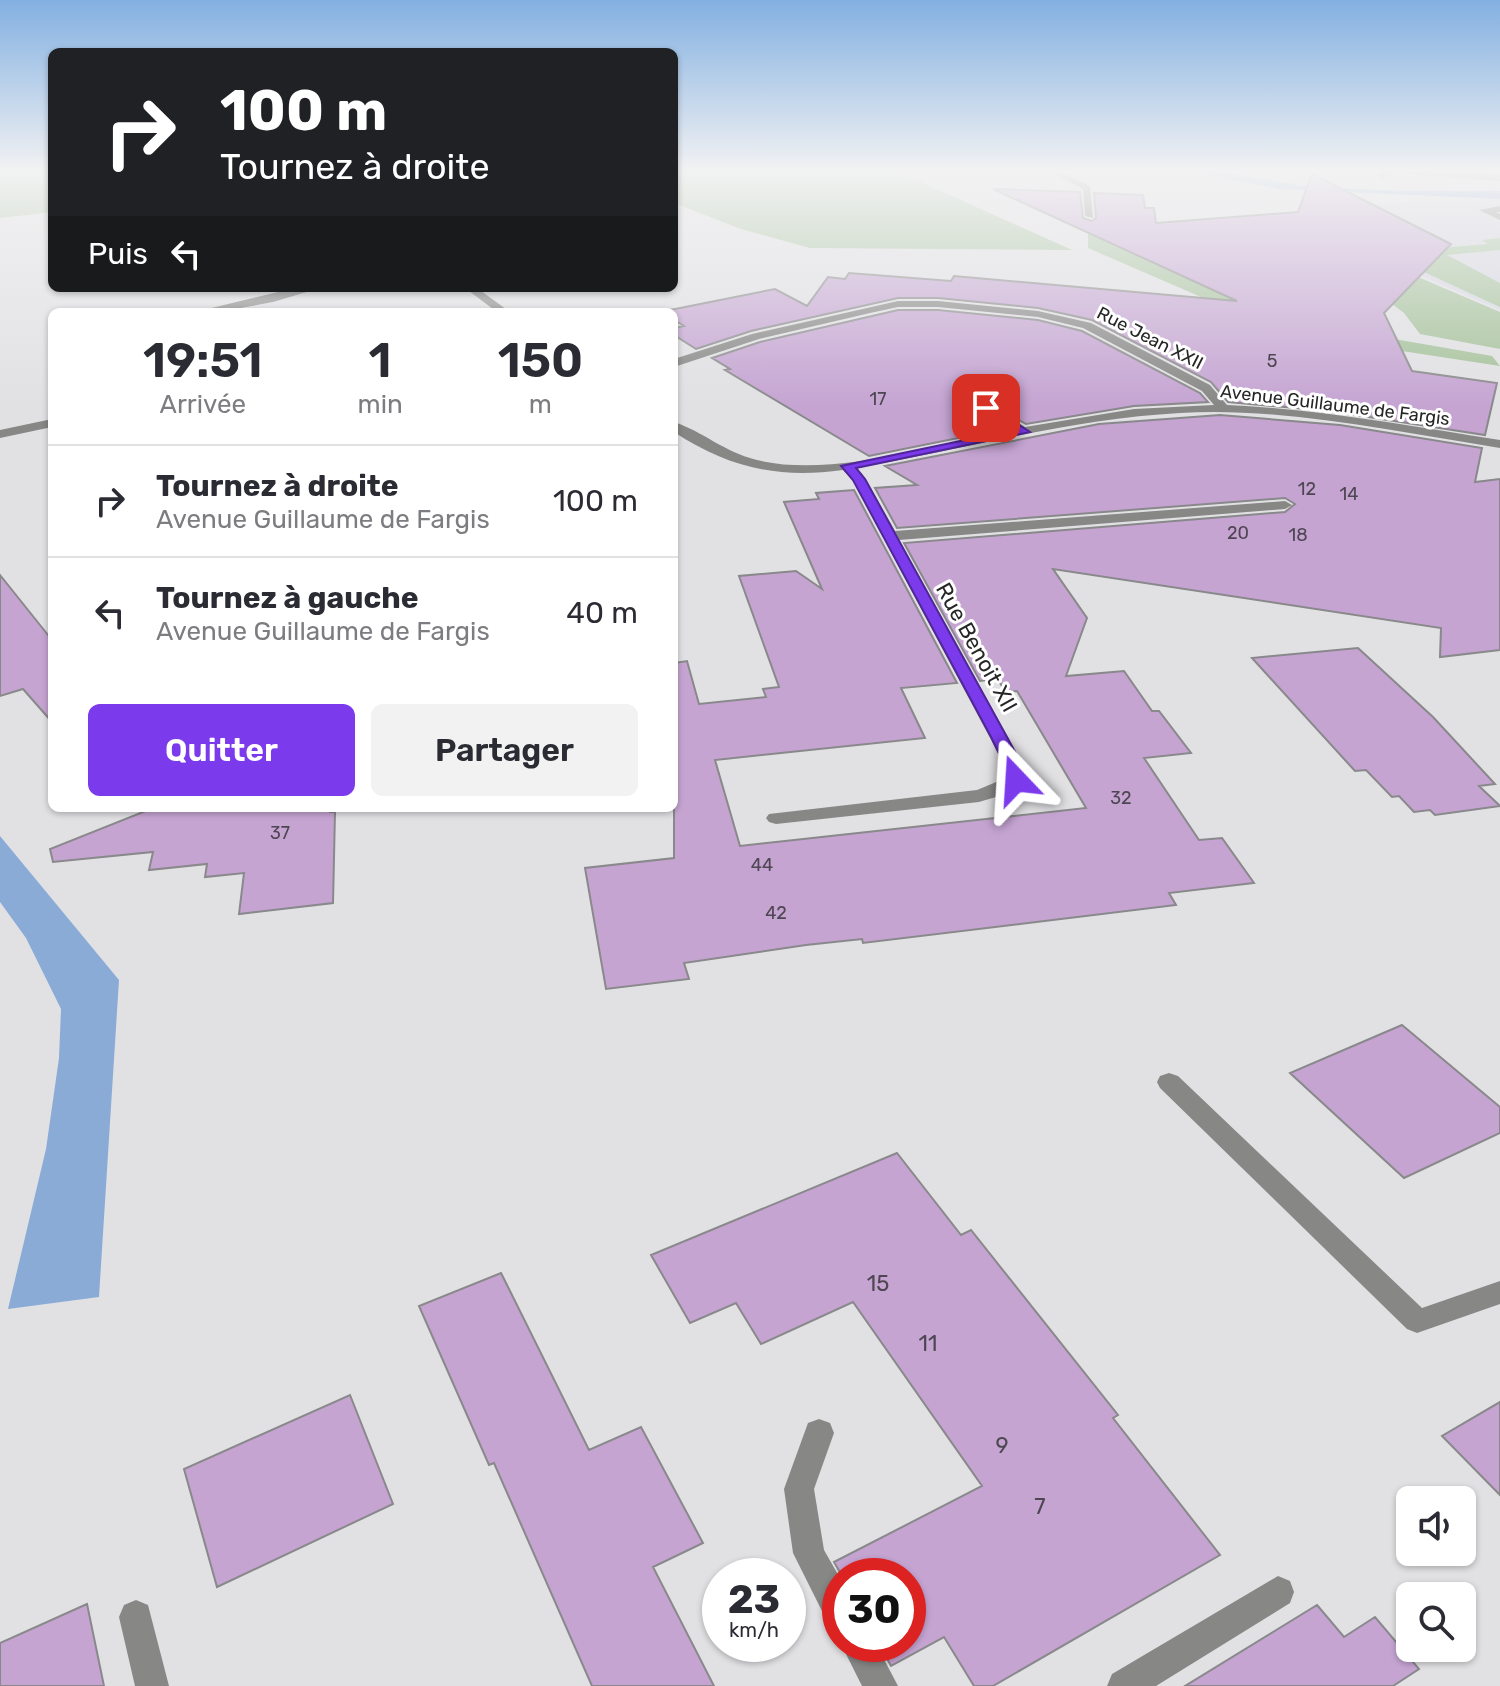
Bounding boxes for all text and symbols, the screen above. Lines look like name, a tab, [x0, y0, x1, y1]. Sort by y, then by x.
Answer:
text: 100 m	[220, 78, 387, 144]
icon: right	[88, 80, 192, 184]
text: Tournez à droite	[220, 145, 490, 188]
icon: left	[164, 232, 208, 276]
text: Puis	[88, 236, 148, 272]
street label: Rue Jean XXII	[1093, 302, 1207, 374]
text: 19:51	[143, 332, 263, 389]
text: 1	[369, 332, 392, 389]
text: 150	[498, 332, 583, 389]
house number: 5	[1267, 350, 1277, 372]
pin	[952, 374, 1020, 442]
street label: Avenue Guillaume de Fargis	[1219, 380, 1451, 430]
icon: arrive	[964, 386, 1008, 430]
house number: 17	[870, 388, 886, 410]
text: Arrivée	[160, 389, 246, 420]
text: min	[358, 389, 403, 420]
text: m	[529, 389, 552, 420]
text: Tournez à droite	[156, 468, 399, 504]
house number: 12	[1298, 478, 1316, 500]
icon: right	[88, 479, 132, 523]
text: 100 m	[553, 483, 638, 519]
house number: 14	[1340, 483, 1358, 505]
text: Avenue Guillaume de Fargis	[156, 504, 490, 535]
house number: 20	[1227, 522, 1249, 544]
house number: 18	[1288, 524, 1308, 546]
street label: Rue Benoit XII	[930, 578, 1023, 717]
text: Tournez à gauche	[156, 580, 419, 616]
icon: left	[88, 591, 132, 635]
text: 40 m	[566, 595, 638, 631]
text: Avenue Guillaume de Fargis	[156, 616, 490, 647]
button: Quitter	[88, 704, 355, 796]
button: Partager	[371, 704, 638, 796]
position arrow	[974, 738, 1058, 822]
house number: 32	[1110, 787, 1132, 809]
house number: 37	[270, 822, 290, 844]
house number: 44	[751, 854, 773, 876]
house number: 42	[765, 902, 787, 924]
house number: 15	[867, 1270, 889, 1297]
house number: 11	[919, 1330, 937, 1357]
house number: 9	[995, 1432, 1009, 1459]
map controls	[1396, 1486, 1476, 1662]
button: sound	[1396, 1486, 1476, 1566]
house number: 7	[1034, 1493, 1046, 1520]
speed limit sign: 30	[822, 1558, 926, 1662]
text: 23	[728, 1576, 780, 1623]
button: search	[1396, 1582, 1476, 1662]
text: km/h	[729, 1618, 779, 1642]

